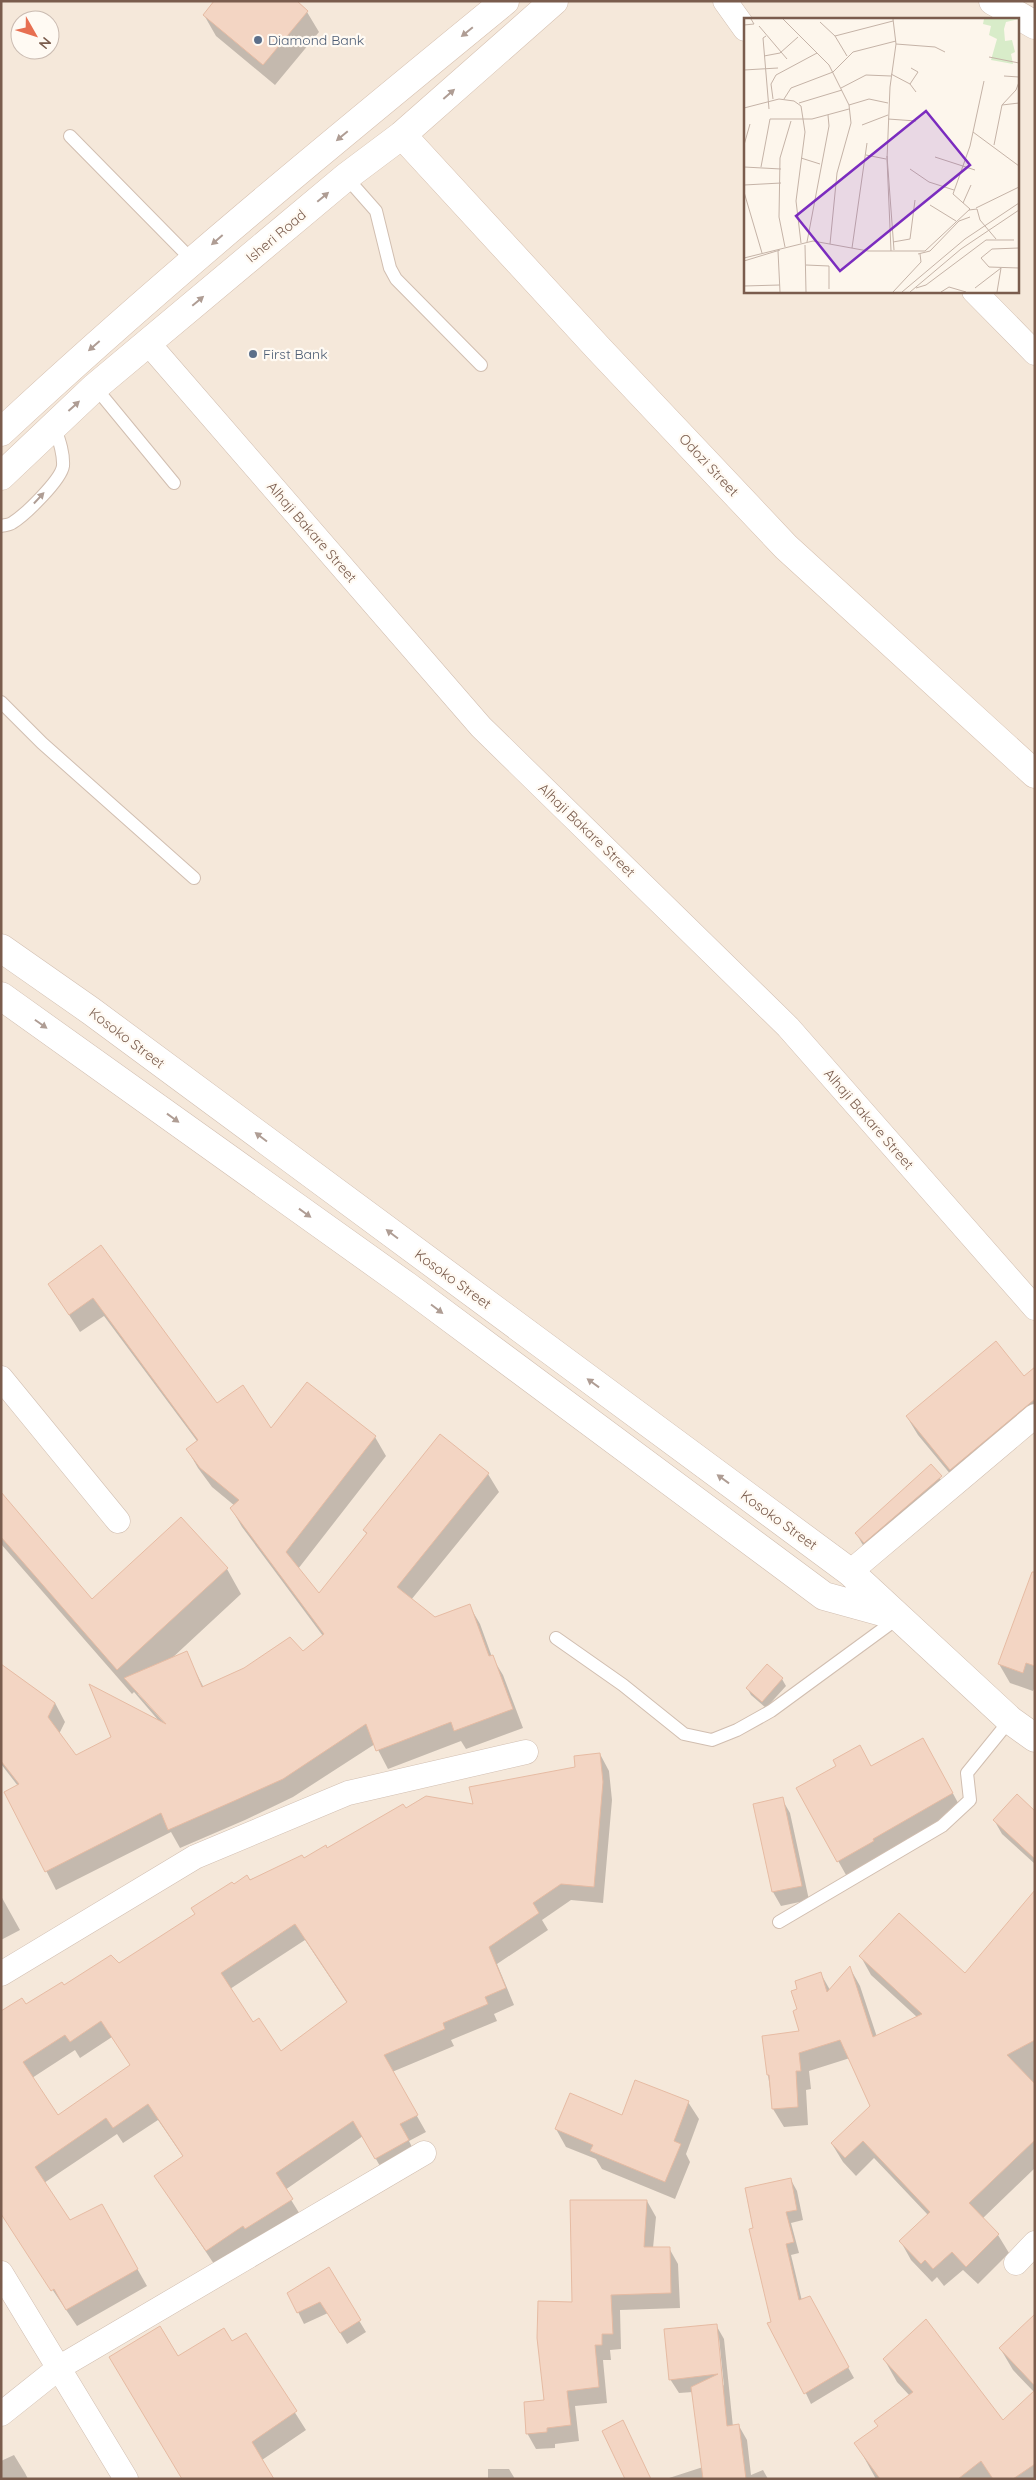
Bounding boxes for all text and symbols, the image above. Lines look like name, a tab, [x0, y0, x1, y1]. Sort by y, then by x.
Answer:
north arrow	[10, 10, 60, 60]
inset map	[744, 18, 1018, 292]
one-way arrow	[461, 27, 474, 38]
place label: Diamond Bank	[268, 31, 364, 49]
text: N	[35, 34, 55, 53]
marker: Diamond Bank	[252, 34, 264, 46]
one-way arrow	[443, 89, 455, 100]
one-way arrow	[336, 130, 349, 141]
one-way arrow	[316, 191, 329, 202]
street label: Isheri Road	[242, 206, 310, 266]
one-way arrow	[211, 234, 224, 245]
one-way arrow	[192, 295, 205, 306]
one-way arrow	[89, 340, 101, 352]
place label: First Bank	[263, 345, 328, 363]
marker: First Bank	[247, 348, 259, 360]
one-way arrow	[68, 400, 80, 412]
street label: Odozi Street	[675, 430, 743, 500]
street label: Alhaji Bakare Street	[263, 478, 361, 586]
one-way arrow	[33, 492, 45, 504]
street label: Alhaji Bakare Street	[535, 779, 639, 881]
street label: Kosoko Street	[86, 1004, 169, 1073]
one-way arrow	[34, 1019, 48, 1029]
street label: Alhaji Bakare Street	[820, 1065, 918, 1173]
one-way arrow	[166, 1113, 179, 1124]
one-way arrow	[255, 1132, 268, 1143]
one-way arrow	[298, 1208, 312, 1218]
one-way arrow	[385, 1229, 399, 1239]
street label: Kosoko Street	[411, 1245, 495, 1313]
one-way arrow	[430, 1303, 443, 1314]
one-way arrow	[587, 1377, 600, 1388]
one-way arrow	[717, 1474, 730, 1484]
street label: Kosoko Street	[737, 1486, 821, 1554]

